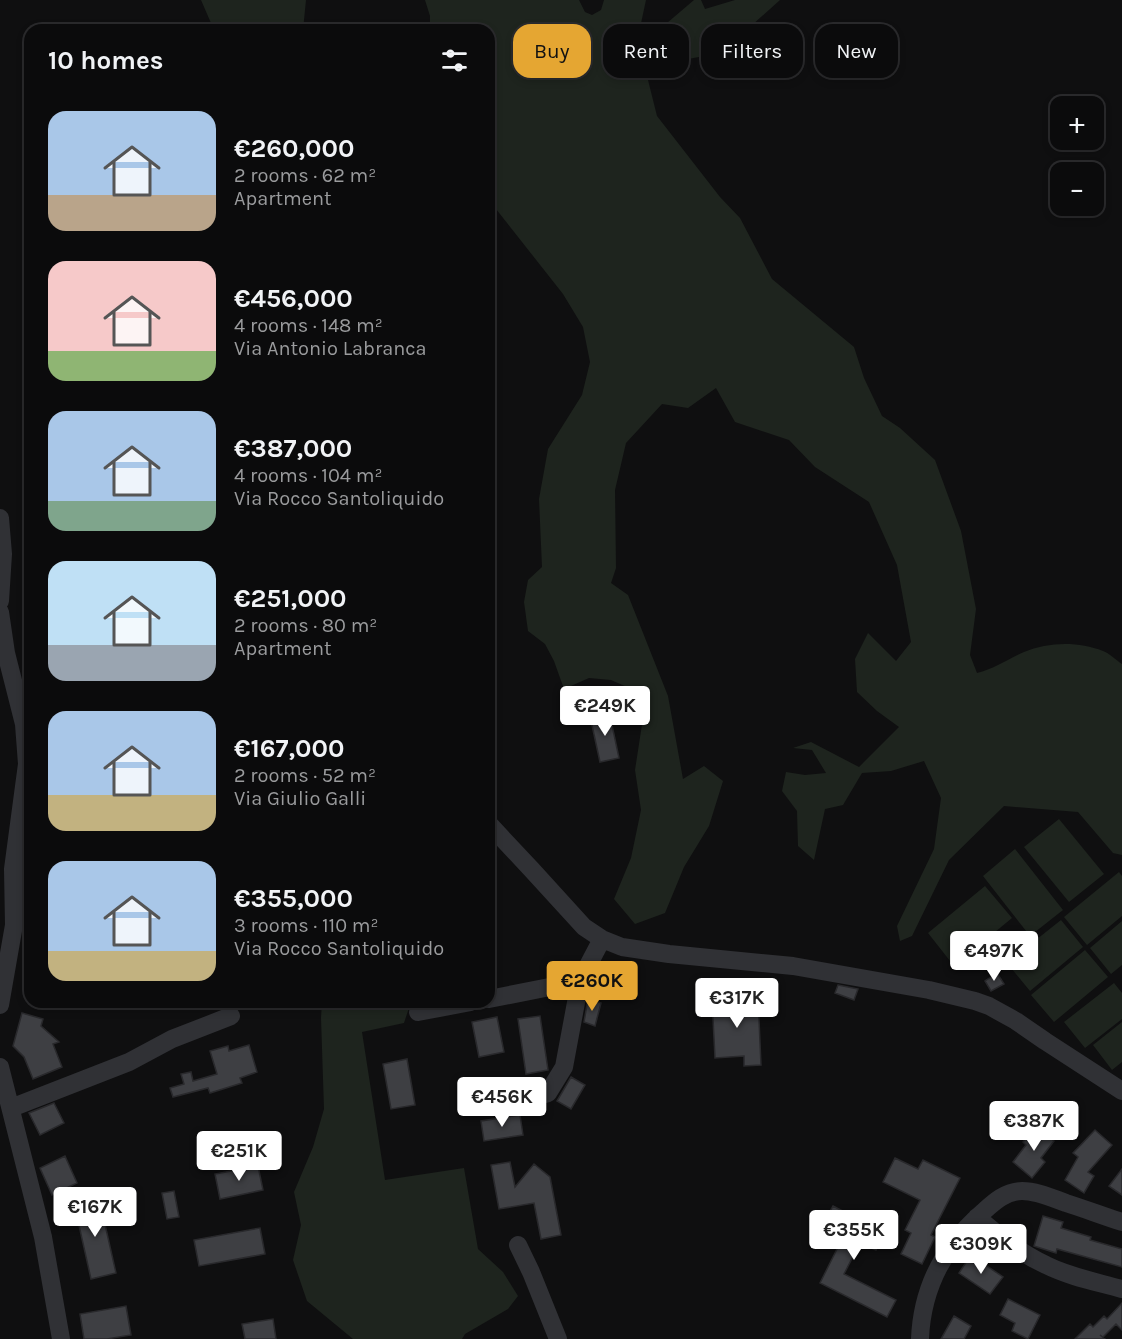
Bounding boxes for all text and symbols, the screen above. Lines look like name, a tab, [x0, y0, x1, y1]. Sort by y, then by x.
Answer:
chip: Buy	[513, 24, 591, 78]
chip: Rent	[603, 24, 689, 78]
chip: Filters	[701, 24, 803, 78]
chip: New	[815, 24, 898, 78]
icon: filters	[438, 44, 471, 77]
text: 10 homes	[48, 45, 163, 76]
map controls	[1050, 96, 1104, 216]
button: +	[1050, 96, 1104, 150]
text: €260,000	[234, 133, 354, 164]
icon: home	[96, 135, 168, 207]
button: −	[1050, 162, 1104, 216]
text: 2 rooms · 62 m²	[234, 164, 376, 187]
text: Apartment	[234, 187, 332, 210]
text: €456,000	[234, 283, 353, 314]
icon: home	[96, 285, 168, 357]
text: 4 rooms · 148 m²	[234, 314, 383, 337]
text: Via Antonio Labranca	[234, 337, 427, 360]
text: €387,000	[234, 433, 352, 464]
icon: home	[96, 435, 168, 507]
text: 4 rooms · 104 m²	[234, 464, 382, 487]
text: Via Rocco Santoliquido	[234, 487, 444, 510]
text: €251,000	[234, 583, 347, 614]
icon: home	[96, 585, 168, 657]
text: 2 rooms · 80 m²	[234, 614, 377, 637]
text: Apartment	[234, 637, 332, 660]
pin: €249K	[563, 686, 647, 737]
text: €249K	[574, 694, 636, 717]
text: €167,000	[234, 733, 344, 764]
icon: home	[96, 735, 168, 807]
text: 2 rooms · 52 m²	[234, 764, 376, 787]
text: Via Giulio Galli	[234, 787, 366, 810]
text: €355,000	[234, 883, 353, 914]
icon: home	[96, 885, 168, 957]
text: 3 rooms · 110 m²	[234, 914, 379, 937]
pin: €497K	[952, 931, 1036, 982]
text: Via Rocco Santoliquido	[234, 937, 444, 960]
text: €497K	[964, 939, 1024, 962]
pin: €260K	[550, 961, 634, 1012]
text: €260K	[561, 969, 623, 992]
pin: €317K	[695, 978, 779, 1029]
text: €317K	[709, 986, 765, 1009]
pin: €456K	[460, 1077, 544, 1128]
text: €456K	[471, 1085, 533, 1108]
pin: €387K	[992, 1101, 1076, 1152]
text: €387K	[1003, 1109, 1065, 1132]
pin: €251K	[197, 1131, 281, 1182]
text: €251K	[211, 1139, 267, 1162]
pin: €167K	[53, 1187, 137, 1238]
text: €167K	[68, 1195, 122, 1218]
pin: €355K	[812, 1210, 896, 1261]
text: €355K	[823, 1218, 885, 1241]
pin: €309K	[939, 1224, 1023, 1275]
text: €309K	[949, 1232, 1013, 1255]

